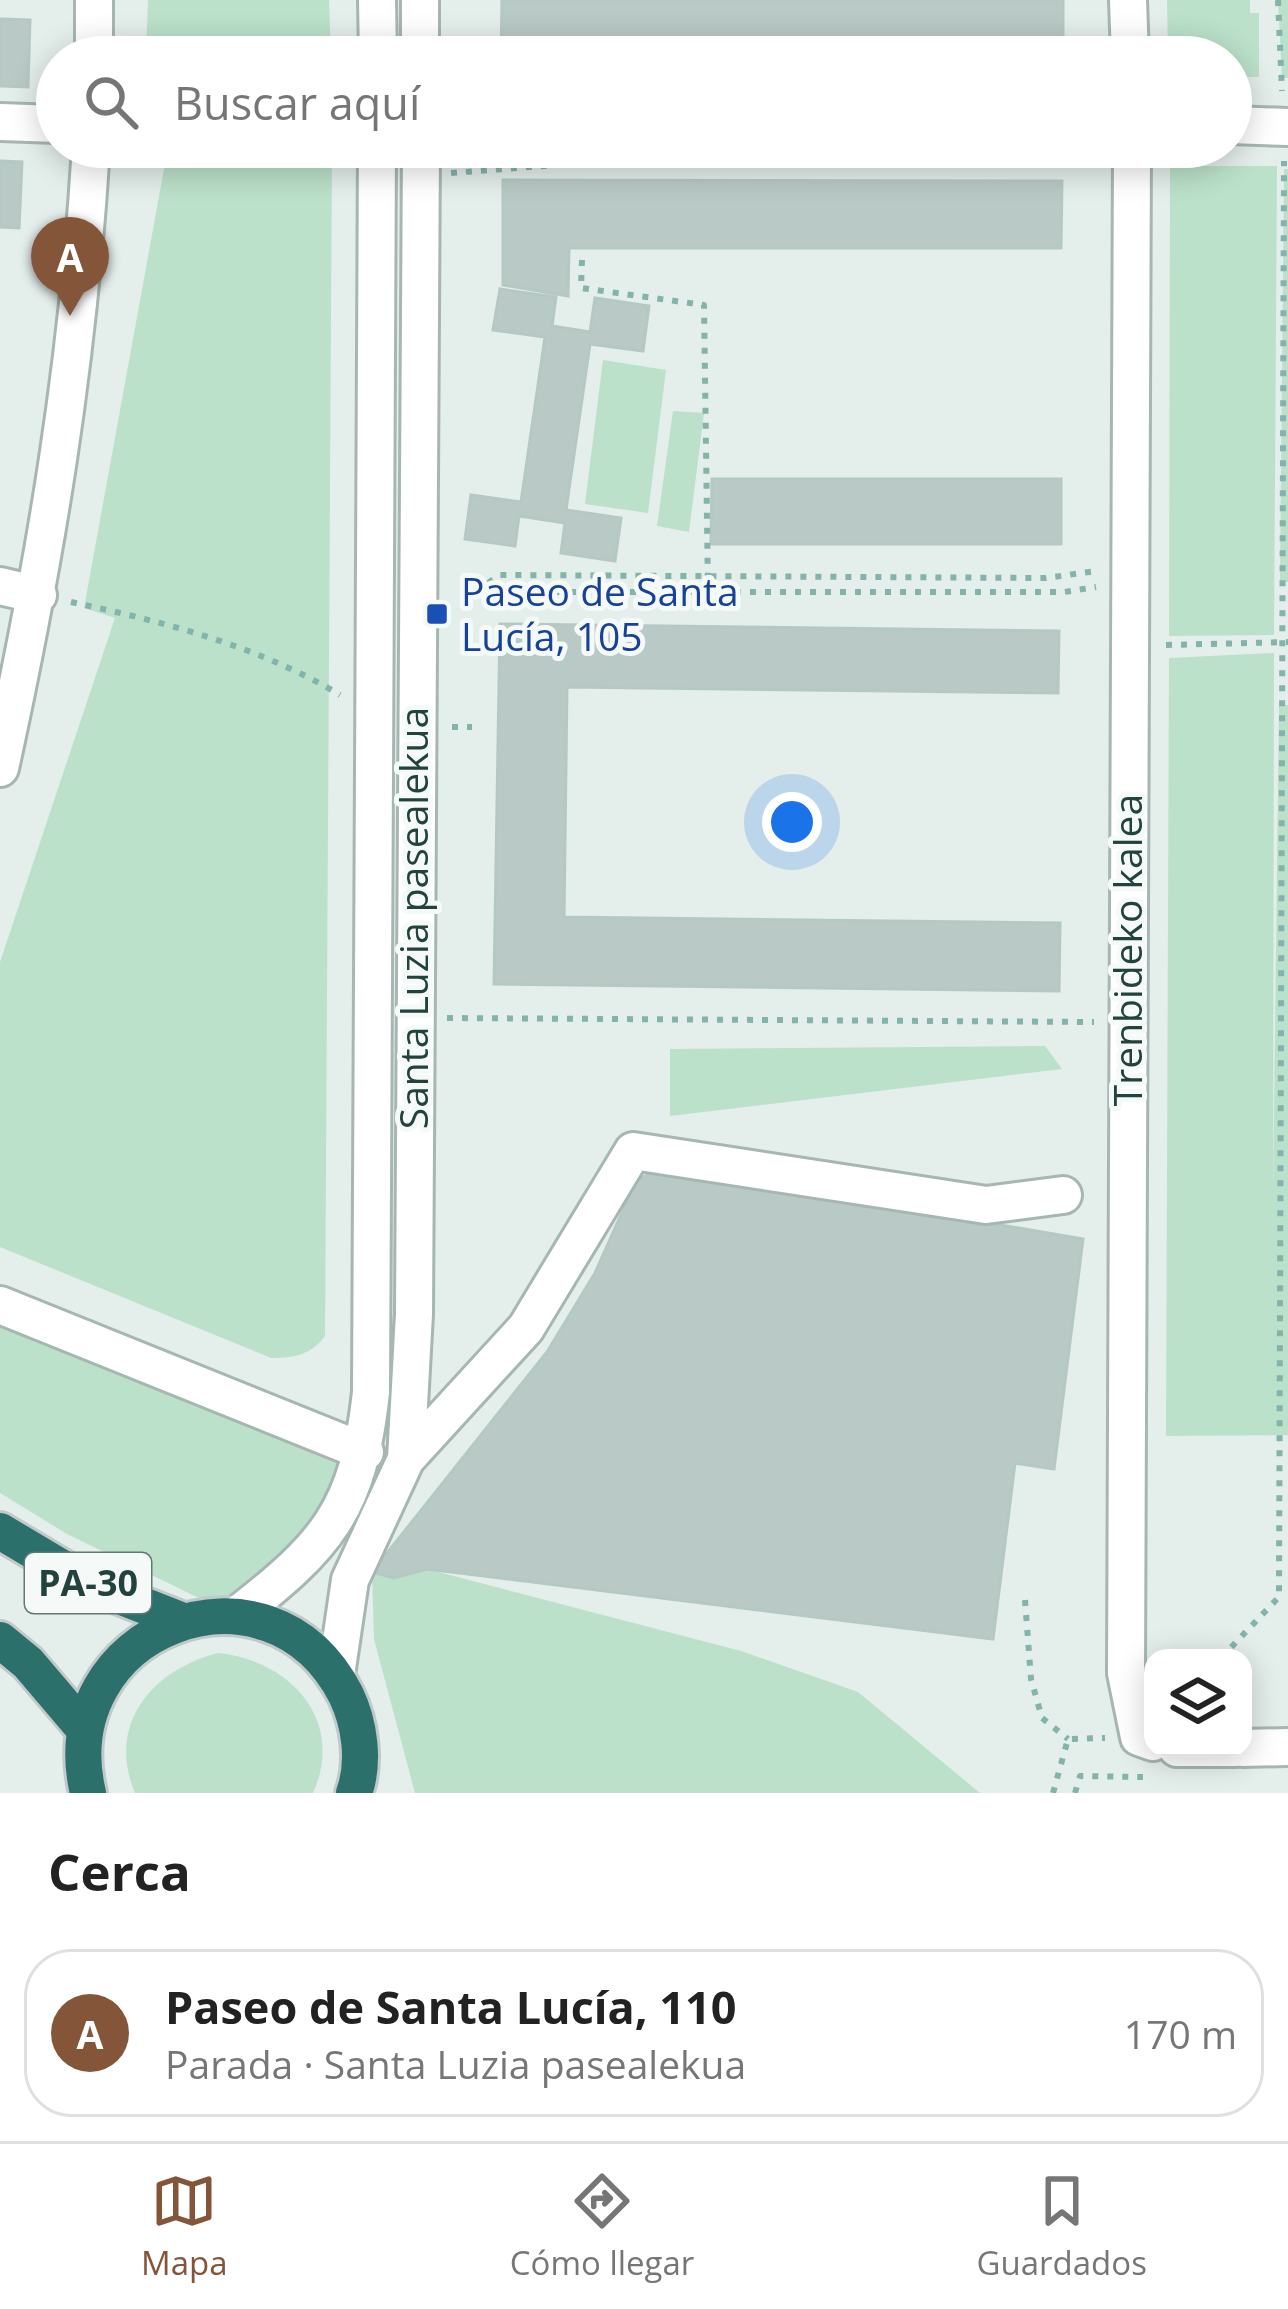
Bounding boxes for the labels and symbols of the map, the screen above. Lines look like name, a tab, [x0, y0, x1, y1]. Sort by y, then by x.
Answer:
pin: A	[31, 217, 109, 316]
place label: Paseo de Santa Lucía, 105	[461, 564, 739, 662]
marker: Paseo de Santa Lucía, 105	[424, 601, 450, 627]
street label: Santa Luzia pasealekua	[386, 707, 439, 1129]
your location	[762, 792, 822, 852]
street label: Trenbideko kalea	[1100, 794, 1153, 1106]
road number: PA-30	[25, 1553, 151, 1613]

